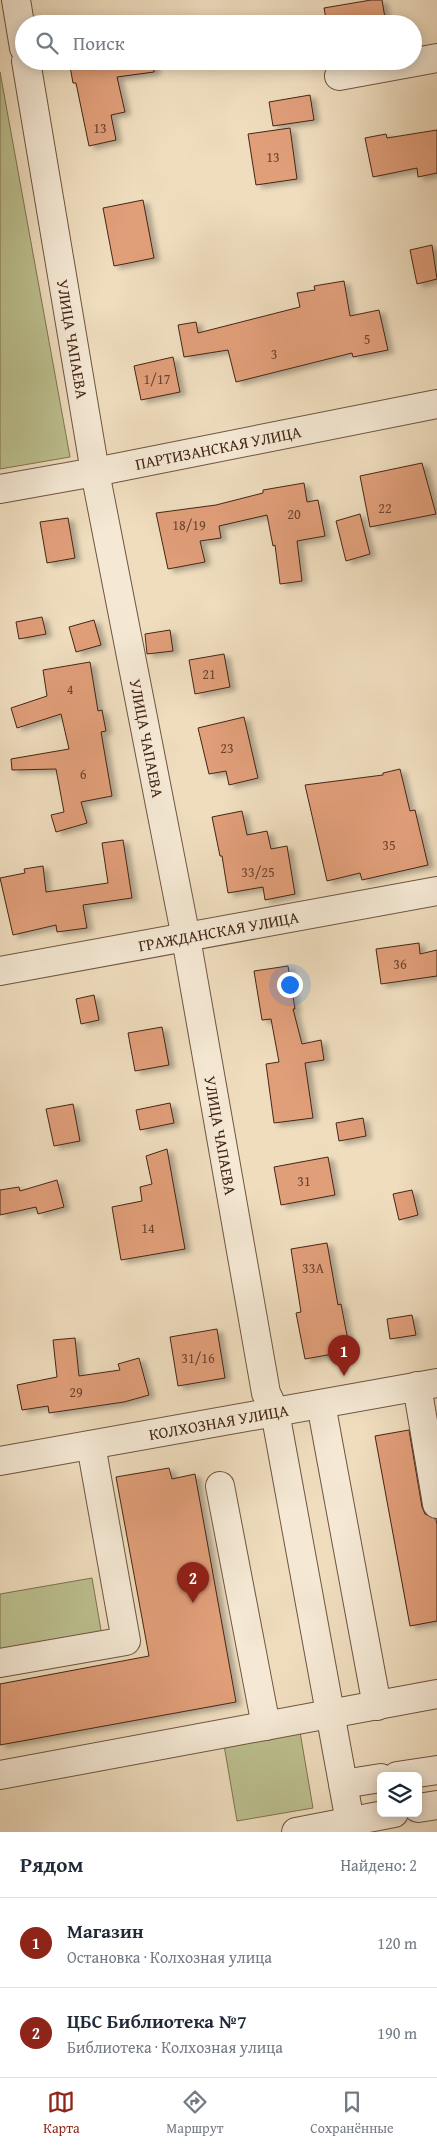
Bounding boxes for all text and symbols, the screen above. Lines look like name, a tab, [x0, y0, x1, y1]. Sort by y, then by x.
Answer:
search box	[15, 15, 422, 70]
icon: search	[33, 29, 61, 57]
text: Поиск	[73, 29, 125, 57]
house number: 13	[93, 118, 107, 138]
house number: 13	[266, 147, 280, 167]
street label: УЛИЦА ЧАПАЕВА	[51, 278, 95, 401]
house number: 5	[364, 329, 370, 349]
house number: 3	[271, 344, 277, 364]
house number: 1/17	[144, 369, 171, 389]
street label: ПАРТИЗАНСКАЯ УЛИЦА	[133, 419, 304, 476]
house number: 22	[378, 498, 392, 518]
house number: 20	[287, 504, 301, 524]
house number: 18/19	[172, 515, 206, 535]
house number: 21	[202, 664, 216, 684]
street label: УЛИЦА ЧАПАЕВА	[124, 677, 170, 800]
house number: 4	[67, 679, 74, 699]
house number: 23	[220, 738, 234, 758]
house number: 6	[80, 764, 87, 784]
house number: 35	[382, 835, 396, 855]
house number: 33/25	[241, 862, 275, 882]
street label: ГРАЖДАНСКАЯ УЛИЦА	[136, 905, 301, 957]
house number: 36	[393, 954, 407, 974]
your location	[277, 972, 303, 998]
street label: УЛИЦА ЧАПАЕВА	[198, 1074, 243, 1197]
house number: 31	[297, 1171, 311, 1191]
house number: 14	[141, 1218, 155, 1238]
house number: 33А	[302, 1258, 324, 1278]
pin: 1	[328, 1335, 360, 1376]
house number: 31/16	[181, 1348, 215, 1368]
house number: 29	[69, 1382, 83, 1402]
street label: КОЛХОЗНАЯ УЛИЦА	[147, 1398, 291, 1446]
pin: 2	[177, 1562, 209, 1603]
map controls	[377, 1772, 422, 1817]
button: layers	[377, 1772, 422, 1817]
text: Рядом	[20, 1849, 83, 1880]
text: Найдено: 2	[340, 1853, 417, 1877]
text: Магазин	[67, 1917, 144, 1945]
text: 1	[32, 1931, 40, 1955]
text: 120 m	[377, 1931, 417, 1955]
text: Остановка · Колхозная улица	[67, 1945, 272, 1969]
text: ЦБС Библиотека №7	[67, 2007, 247, 2035]
text: 2	[32, 2021, 40, 2045]
text: 190 m	[377, 2021, 417, 2045]
text: Библиотека · Колхозная улица	[67, 2035, 283, 2059]
tab: Карта	[43, 2088, 80, 2138]
tab: Маршрут	[166, 2088, 224, 2138]
tab: Сохранённые	[310, 2088, 394, 2138]

